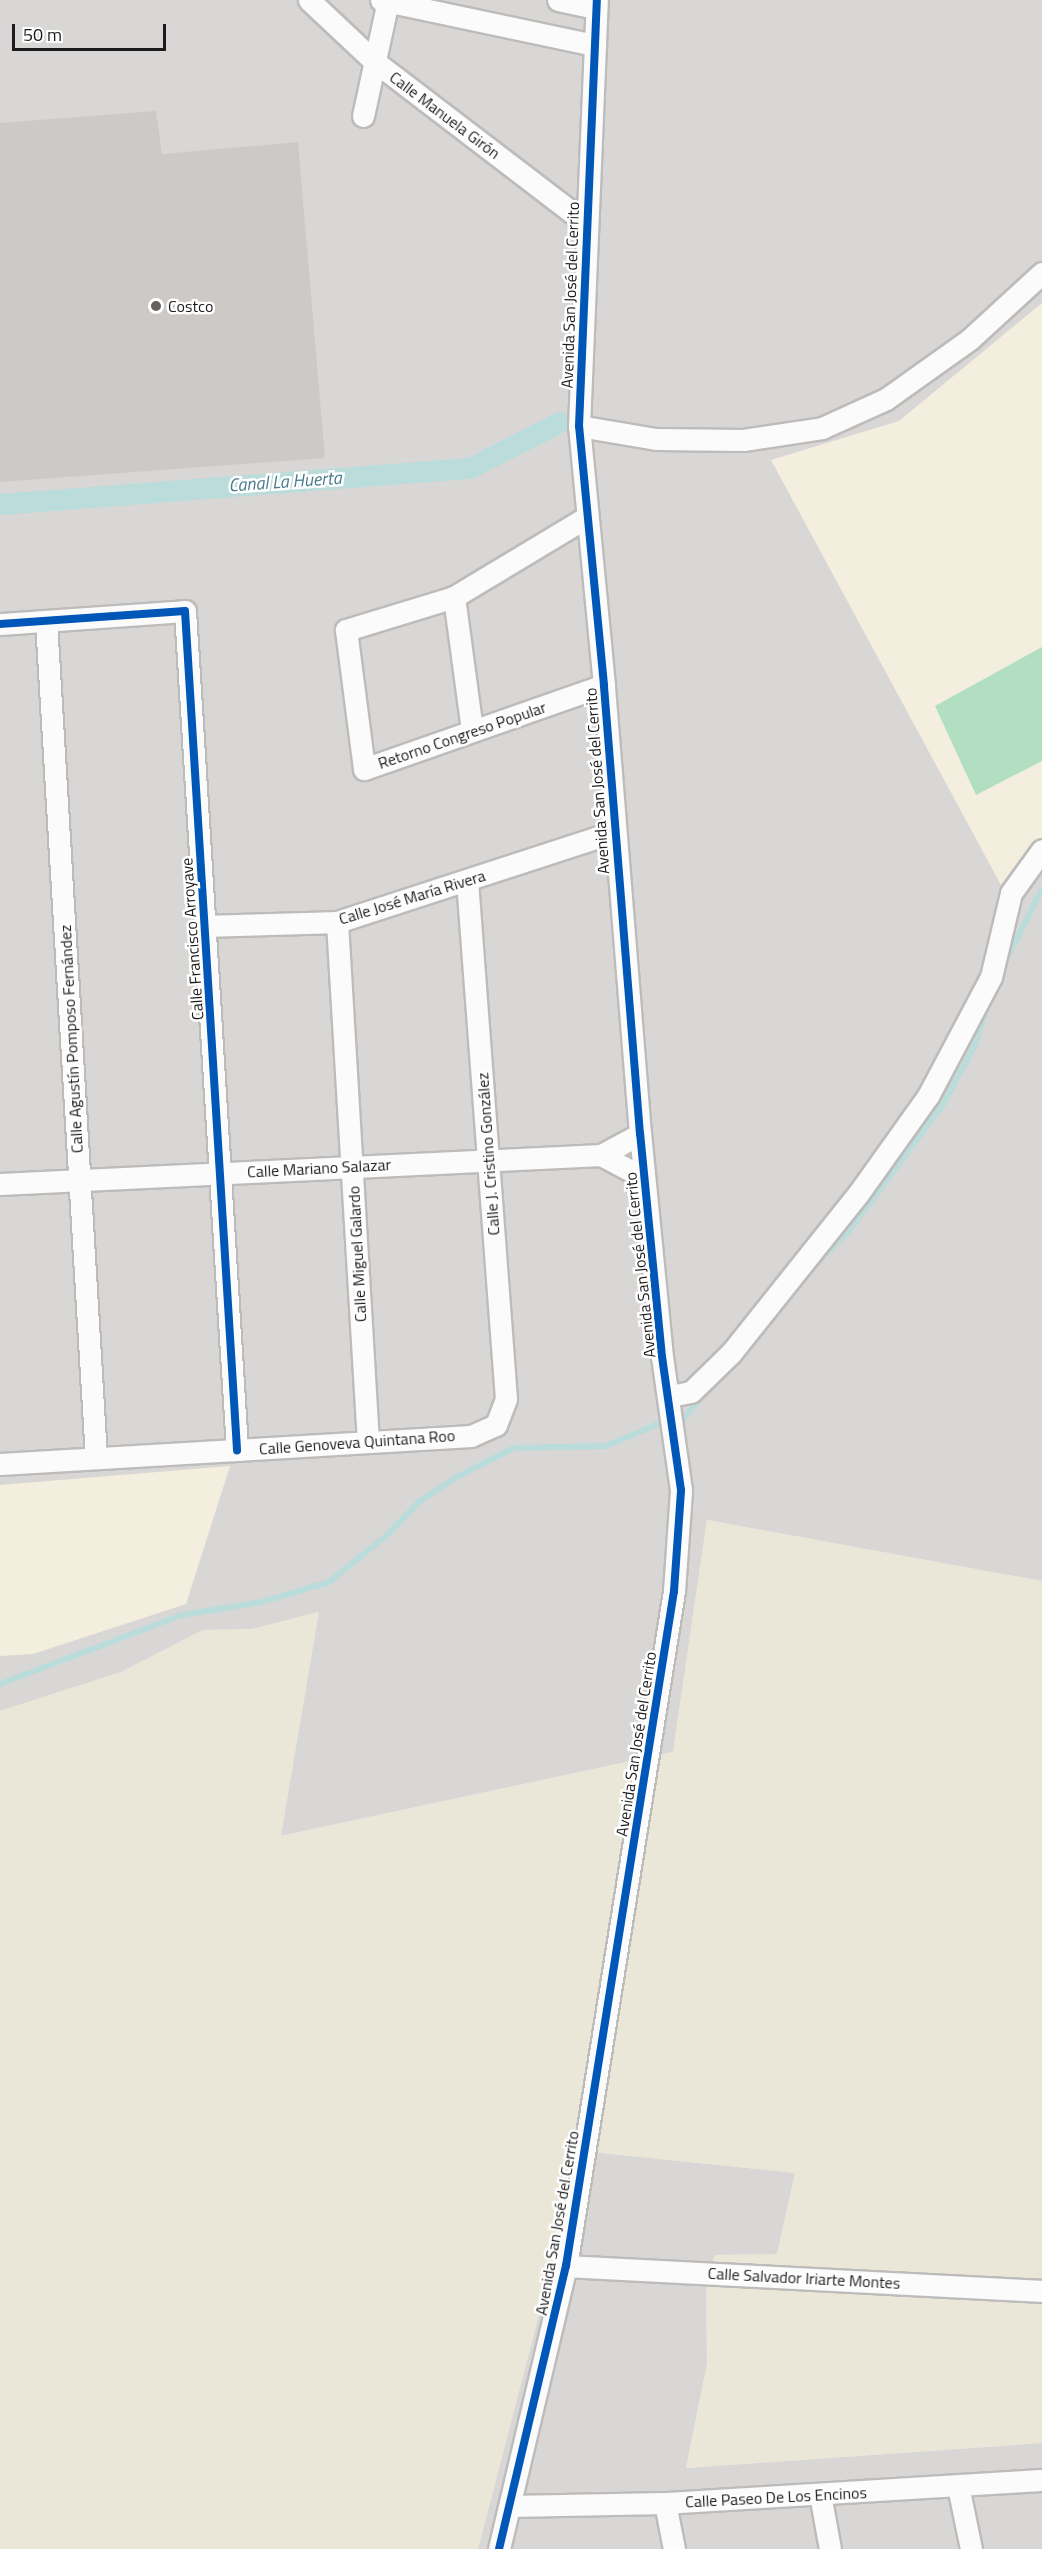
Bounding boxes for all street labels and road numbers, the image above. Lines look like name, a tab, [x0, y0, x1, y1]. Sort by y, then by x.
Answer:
street label: Calle Manuela Girón	[386, 67, 504, 163]
street label: Avenida San José del Cerrito	[557, 201, 583, 389]
street label: Avenida San José del Cerrito	[581, 687, 613, 875]
street label: Retorno Congreso Popular	[375, 697, 549, 773]
street label: Calle Francisco Arroyave	[177, 857, 207, 1021]
street label: Calle José María Rivera	[336, 866, 488, 928]
street label: Calle Agustín Pomposo Fernández	[55, 924, 87, 1154]
street label: Calle J. Cristino González	[473, 1072, 503, 1236]
street label: Calle Mariano Salazar	[247, 1155, 391, 1181]
street label: Avenida San José del Cerrito	[621, 1171, 659, 1359]
street label: Calle Miguel Galardo	[344, 1185, 370, 1323]
street label: Calle Genoveva Quintana Roo	[258, 1426, 456, 1458]
street label: Avenida San José del Cerrito	[612, 1650, 660, 1838]
street label: Avenida San José del Cerrito	[531, 2129, 583, 2317]
street label: Calle Salvador Iriarte Montes	[707, 2263, 901, 2293]
street label: Calle Paseo De Los Encinos	[685, 2483, 867, 2511]

